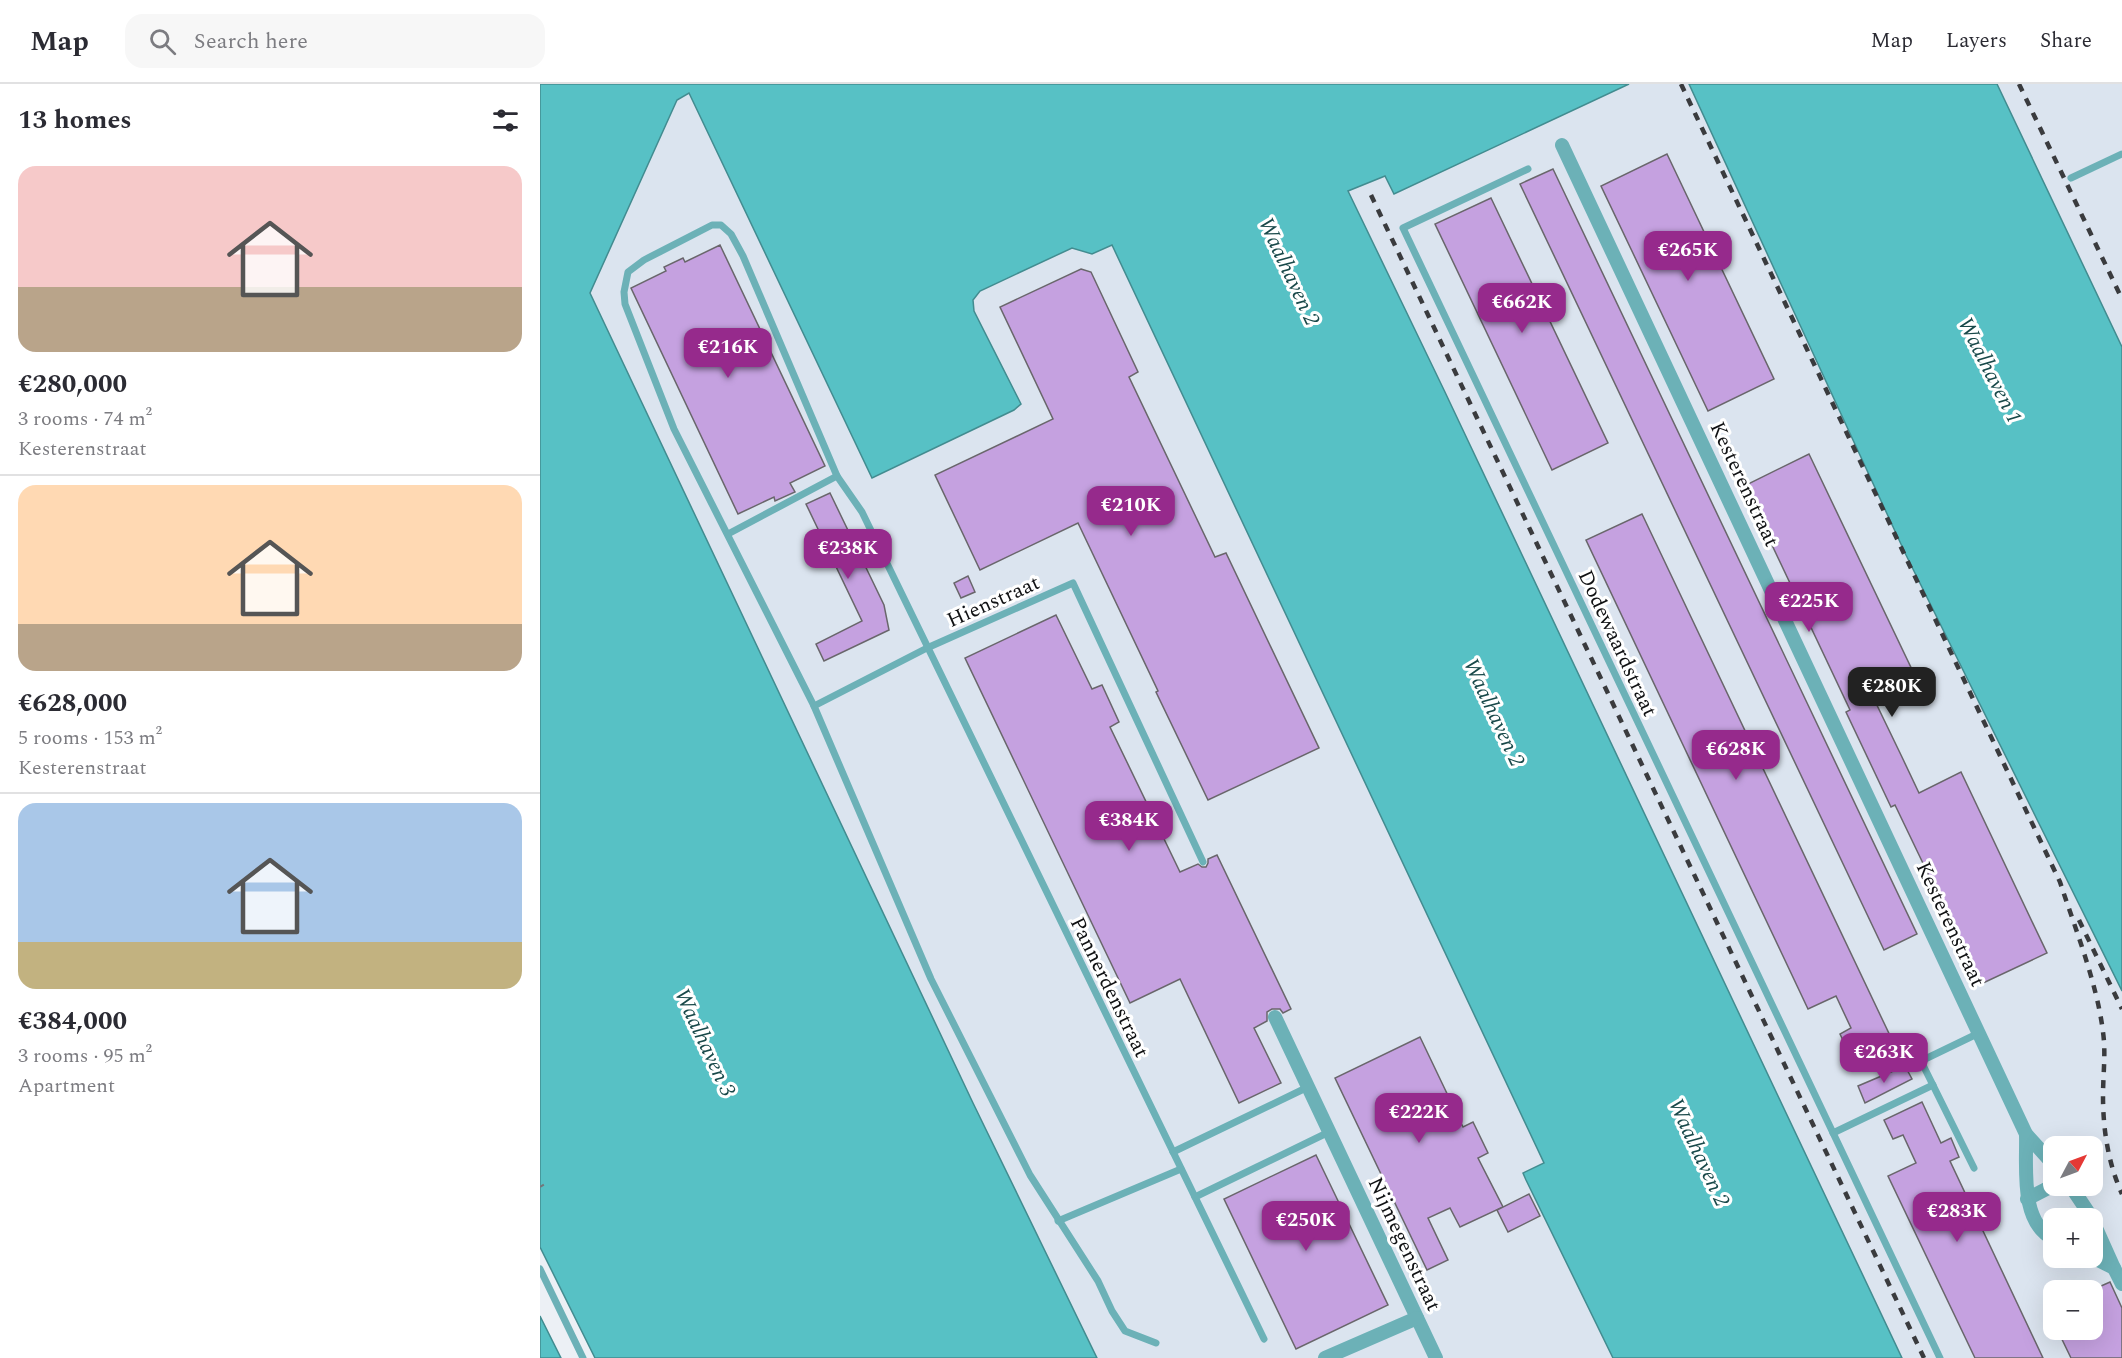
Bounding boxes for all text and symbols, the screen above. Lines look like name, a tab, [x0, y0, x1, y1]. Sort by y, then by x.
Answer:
search box	[125, 14, 545, 68]
text: Map	[30, 20, 89, 63]
icon: search	[146, 25, 179, 58]
text: Search here	[194, 25, 308, 58]
text: Map	[1871, 25, 1913, 57]
text: Layers	[1946, 25, 2007, 57]
text: Share	[2040, 25, 2092, 57]
text: 13 homes	[18, 100, 132, 140]
icon: filters	[489, 104, 522, 137]
icon: home	[216, 205, 324, 313]
water label: Waalhaven 2	[1249, 212, 1328, 331]
pin: €265K	[1646, 231, 1730, 282]
text: €265K	[1658, 235, 1718, 265]
pin: €662K	[1480, 283, 1564, 334]
text: €662K	[1492, 287, 1552, 317]
water label: Waalhaven 1	[1949, 311, 2031, 430]
pin: €216K	[686, 328, 770, 379]
text: €216K	[698, 332, 758, 362]
text: €280,000	[18, 364, 127, 404]
text: 3 rooms · 74 m²	[18, 404, 152, 434]
street label: Kesterenstraat	[1701, 416, 1787, 552]
text: Kesterenstraat	[18, 434, 147, 464]
pin: €210K	[1089, 486, 1173, 537]
text: €210K	[1101, 490, 1161, 520]
icon: home	[216, 524, 324, 632]
pin: €238K	[806, 529, 890, 580]
text: €238K	[818, 533, 878, 563]
street label: Dodewaardstraat	[1569, 565, 1665, 722]
street label: Hienstraat	[942, 567, 1045, 637]
pin: €225K	[1767, 582, 1851, 633]
text: €225K	[1779, 586, 1839, 616]
water label: Waalhaven 2	[1454, 653, 1533, 772]
pin: €280K	[1850, 667, 1934, 718]
text: €280K	[1862, 671, 1922, 701]
text: €628,000	[18, 683, 127, 723]
text: 5 rooms · 153 m²	[18, 723, 162, 753]
pin: €628K	[1694, 730, 1778, 781]
text: €628K	[1706, 734, 1766, 764]
text: Kesterenstraat	[18, 753, 147, 783]
pin: €384K	[1087, 801, 1171, 852]
text: €384K	[1099, 805, 1159, 835]
icon: home	[216, 842, 324, 950]
street label: Kesterenstraat	[1907, 856, 1993, 992]
street label: Pannerdenstraat	[1061, 912, 1157, 1063]
water label: Waalhaven 3	[665, 983, 744, 1102]
text: €384,000	[18, 1001, 127, 1041]
pin: €263K	[1842, 1033, 1926, 1084]
text: €263K	[1854, 1037, 1914, 1067]
text: 3 rooms · 95 m²	[18, 1041, 152, 1071]
text: Apartment	[18, 1071, 115, 1101]
pin: €222K	[1377, 1093, 1461, 1144]
water label: Waalhaven 2	[1659, 1093, 1738, 1212]
text: €222K	[1389, 1097, 1449, 1127]
north arrow	[2043, 1136, 2103, 1196]
map controls	[2043, 1136, 2103, 1340]
street label: Nijmegenstraat	[1359, 1172, 1449, 1317]
pin: €283K	[1915, 1192, 1999, 1243]
text: €283K	[1927, 1196, 1987, 1226]
pin: €250K	[1264, 1201, 1348, 1252]
text: €250K	[1276, 1205, 1336, 1235]
button: +	[2043, 1208, 2103, 1268]
button: −	[2043, 1280, 2103, 1340]

